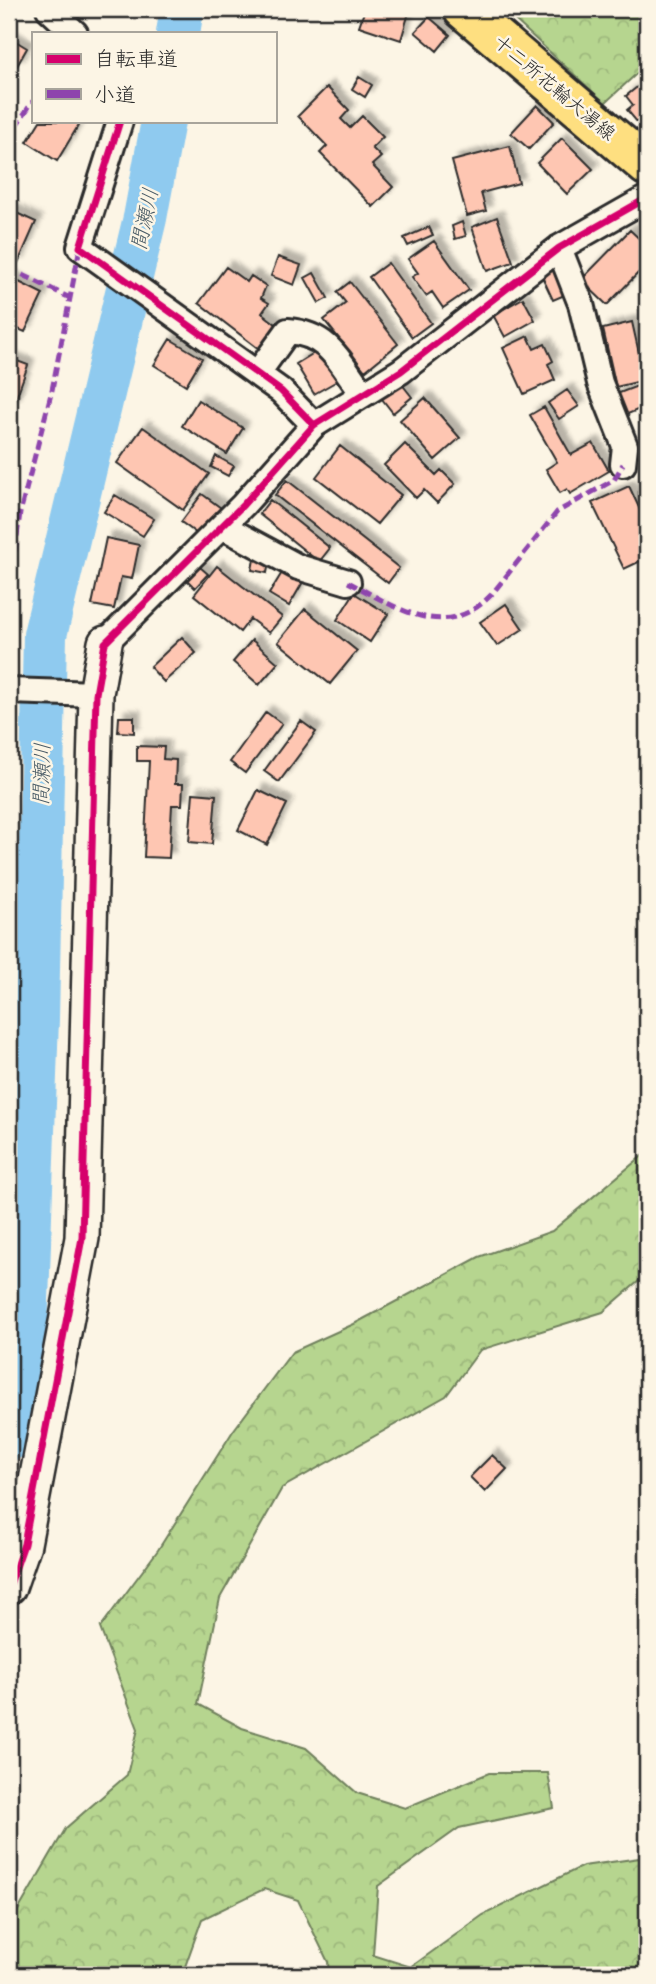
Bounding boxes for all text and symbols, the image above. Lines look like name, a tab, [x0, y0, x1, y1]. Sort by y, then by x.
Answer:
street label: 十二所花輪大湯線	[488, 28, 622, 146]
legend	[32, 32, 276, 122]
text: 自転車道	[94, 44, 178, 73]
text: 小道	[94, 80, 136, 109]
water label: 間瀬川	[123, 185, 165, 253]
water label: 間瀬川	[25, 742, 57, 806]

